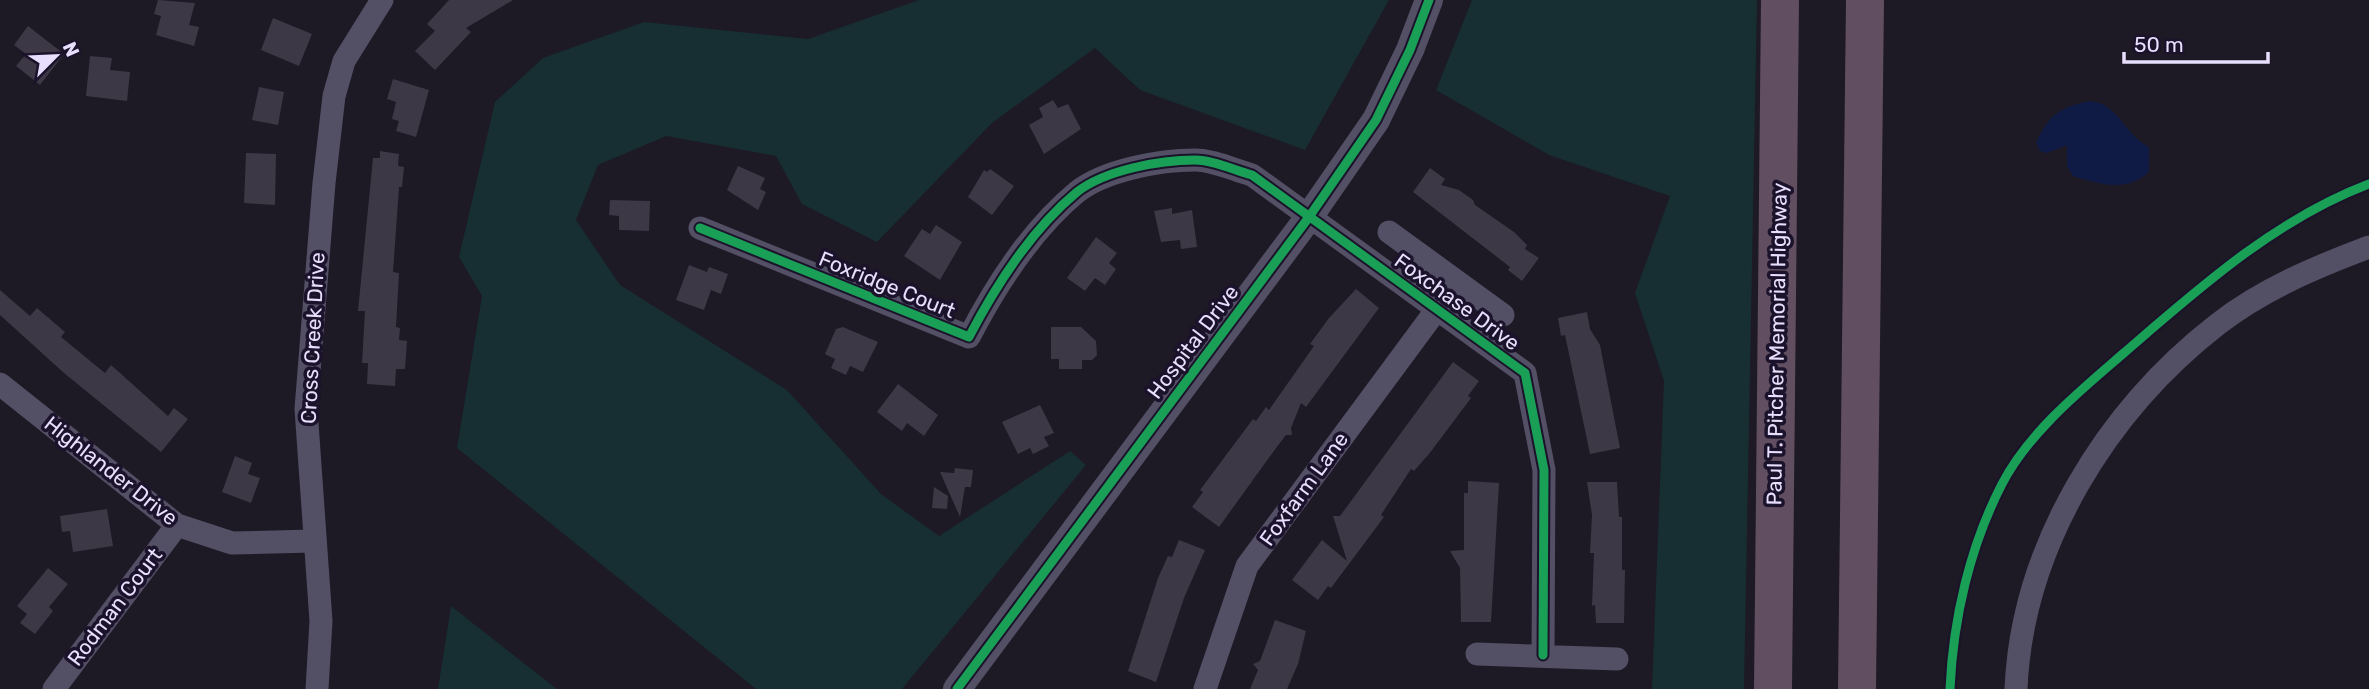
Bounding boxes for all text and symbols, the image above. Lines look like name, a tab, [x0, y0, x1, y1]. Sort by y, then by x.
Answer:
north arrow	[21, 21, 91, 91]
scale bar	[2124, 21, 2268, 65]
text: 50 m	[2134, 32, 2184, 57]
text: N	[58, 38, 84, 60]
street label: Paul T. Pitcher Memorial Highway	[1761, 182, 1792, 506]
street label: Foxridge Court	[815, 246, 959, 323]
street label: Foxchase Drive	[1390, 248, 1525, 355]
street label: Cross Creek Drive	[296, 251, 329, 425]
street label: Hospital Drive	[1142, 280, 1243, 404]
street label: Highlander Drive	[40, 411, 183, 530]
street label: Foxfarm Lane	[1254, 427, 1353, 550]
street label: Rodman Court	[62, 543, 167, 671]

